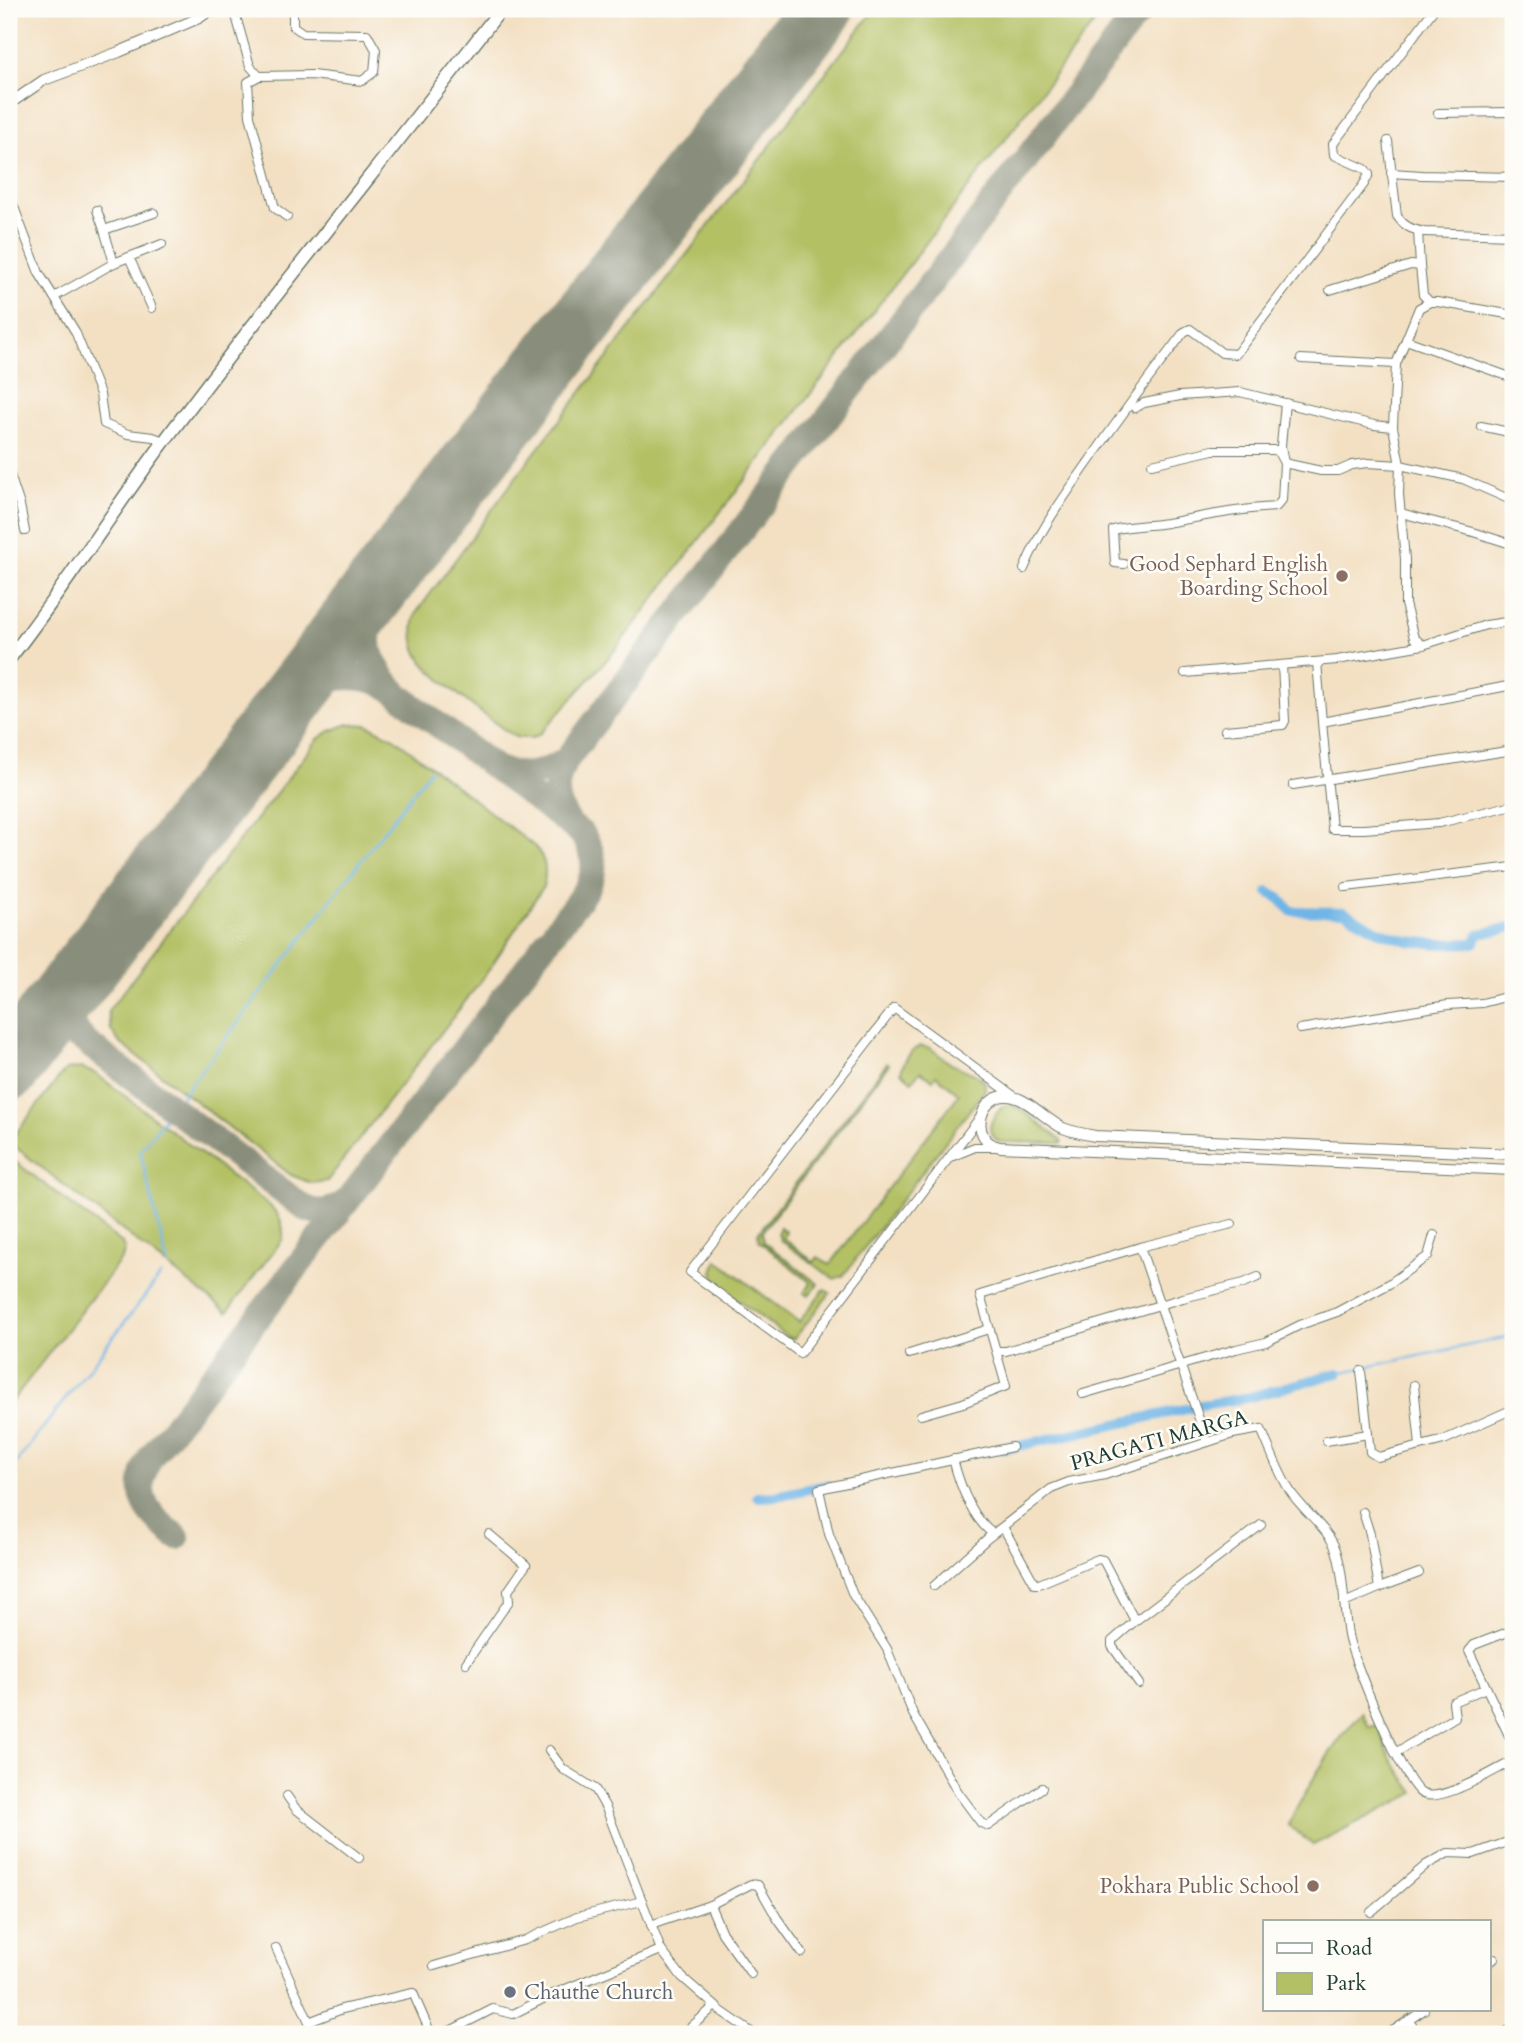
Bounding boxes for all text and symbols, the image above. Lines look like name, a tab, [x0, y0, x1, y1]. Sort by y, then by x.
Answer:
place label: Good Sephard English Boarding School	[1129, 550, 1328, 603]
marker: Good Sephard English Boarding School	[1334, 568, 1350, 584]
street label: PRAGATI MARGA	[1067, 1403, 1251, 1478]
place label: Pokhara Public School	[1100, 1872, 1299, 1901]
marker: Pokhara Public School	[1305, 1878, 1321, 1894]
legend	[1263, 1920, 1490, 2011]
text: Road	[1326, 1934, 1372, 1963]
text: Park	[1326, 1969, 1367, 1998]
place label: Chauthe Church	[524, 1978, 674, 2007]
marker: Chauthe Church	[502, 1984, 518, 2000]

